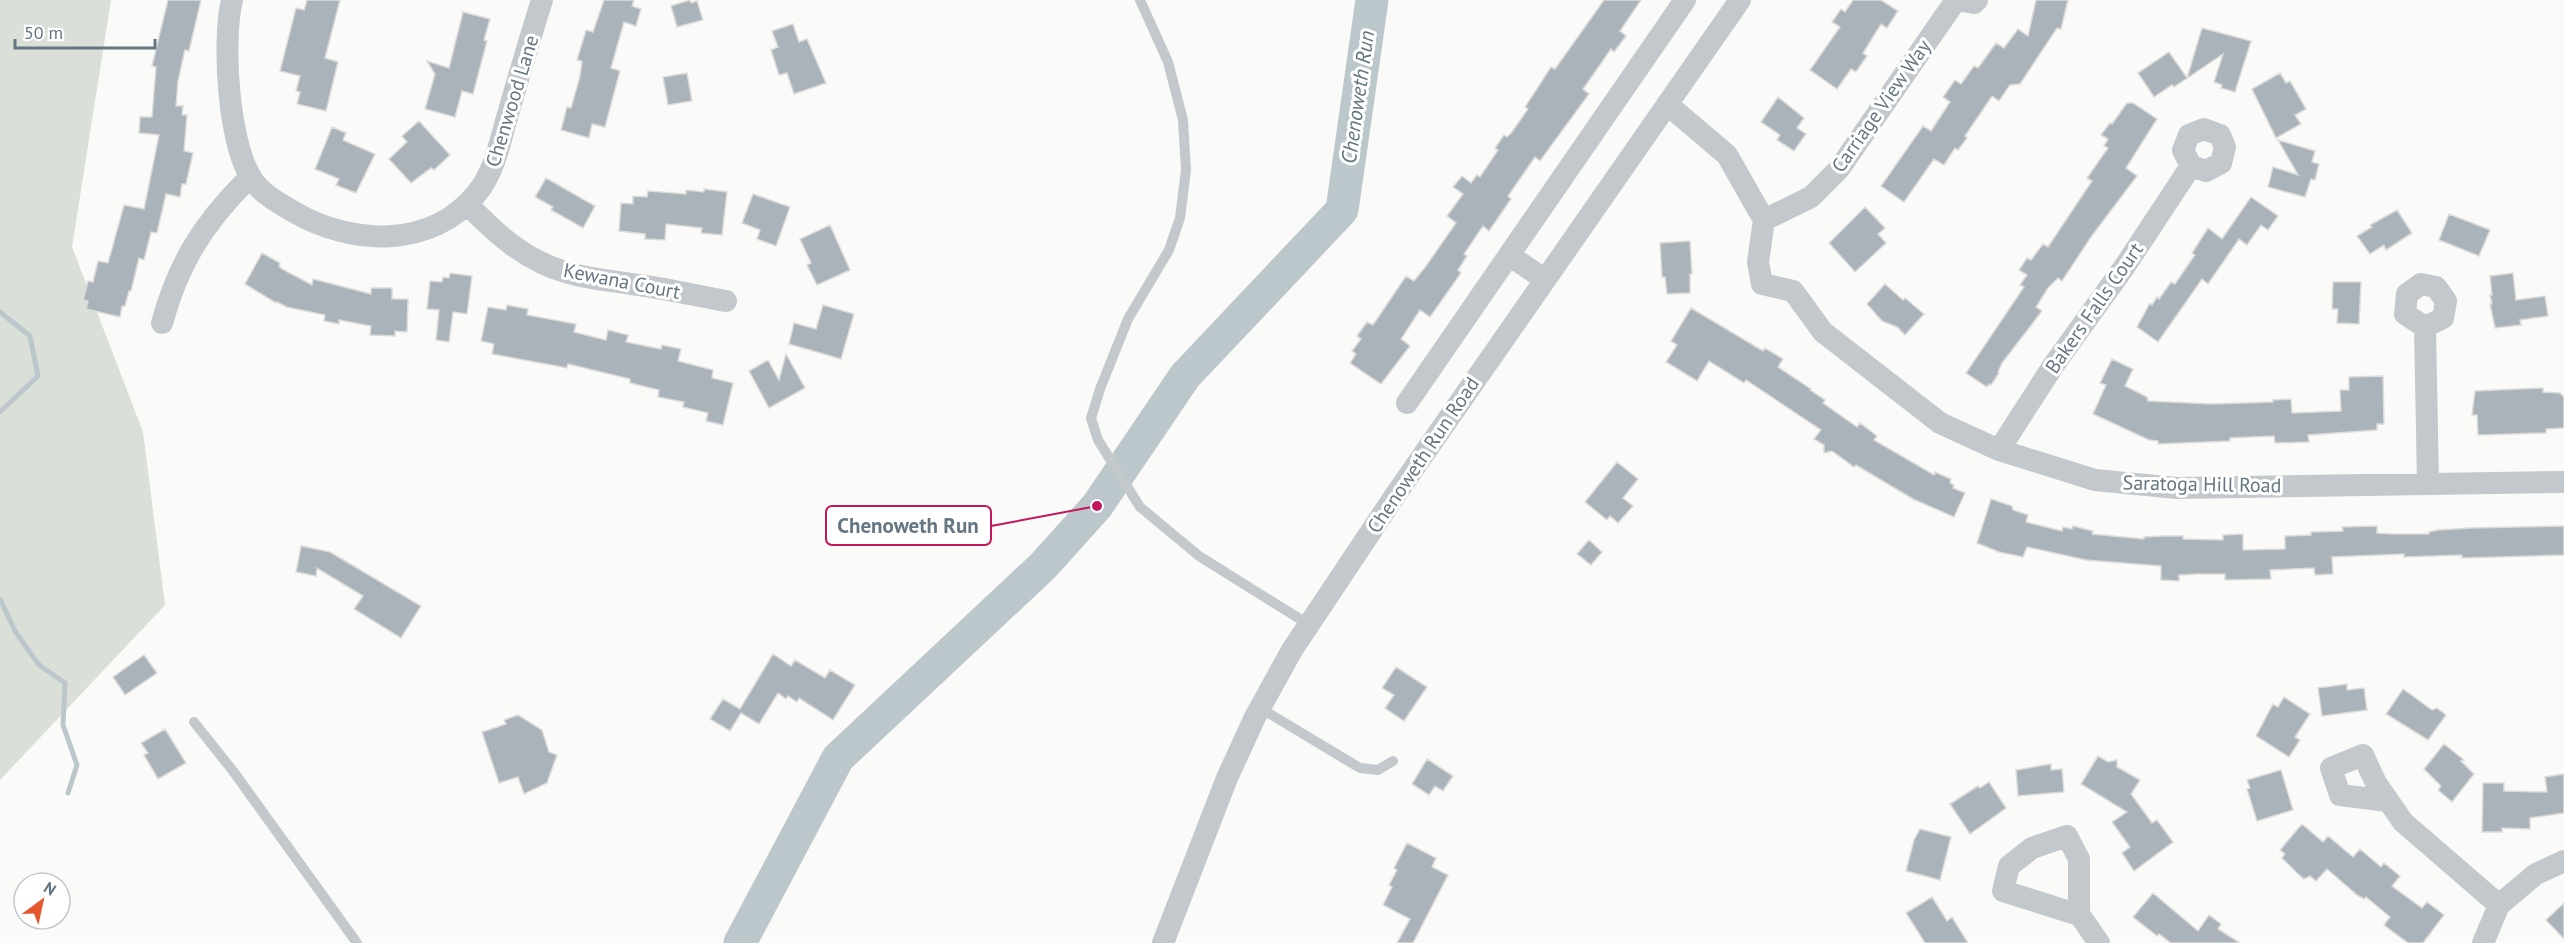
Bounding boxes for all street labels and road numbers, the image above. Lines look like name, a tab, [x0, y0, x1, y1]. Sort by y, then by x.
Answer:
street label: Chenwood Lane	[480, 32, 544, 170]
street label: Carriage View Way	[1826, 34, 1937, 177]
street label: Bakers Falls Court	[2039, 237, 2149, 378]
street label: Kewana Court	[561, 257, 683, 305]
street label: Chenoweth Run Road	[1361, 372, 1485, 538]
street label: Saratoga Hill Road	[2122, 470, 2282, 498]

